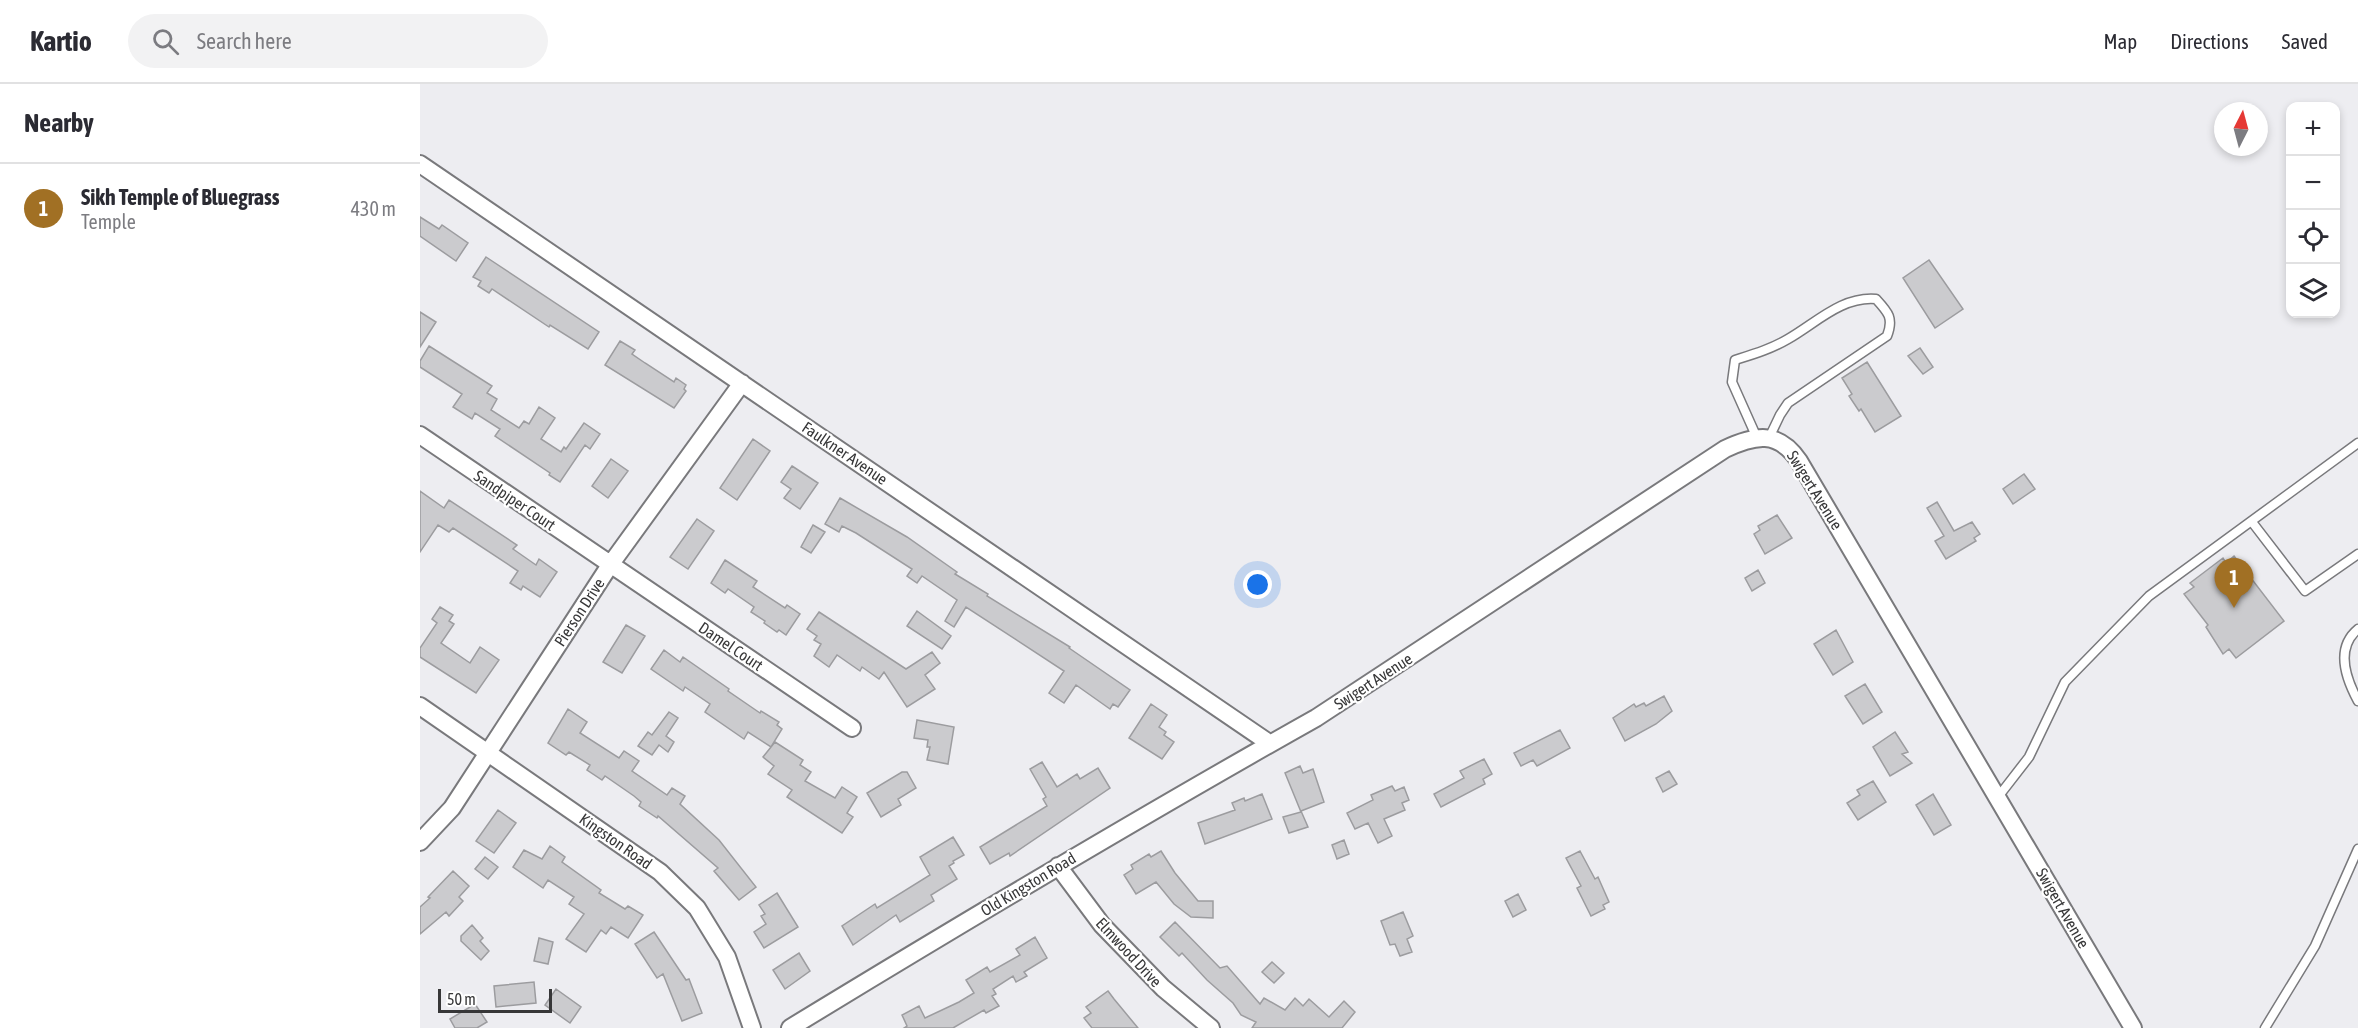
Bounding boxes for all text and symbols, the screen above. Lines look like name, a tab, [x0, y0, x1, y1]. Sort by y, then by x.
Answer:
search box	[128, 14, 548, 68]
text: Kartio	[30, 25, 92, 57]
icon: search	[149, 25, 182, 58]
text: Search here	[197, 28, 292, 54]
text: Map	[2103, 29, 2137, 53]
text: Directions	[2170, 29, 2249, 53]
text: Saved	[2282, 29, 2328, 53]
north arrow	[2214, 102, 2268, 156]
map controls	[2286, 102, 2340, 318]
button: +	[2286, 102, 2340, 156]
text: Nearby	[24, 108, 94, 138]
button: −	[2286, 156, 2340, 210]
text: Sikh Temple of Bluegrass	[81, 184, 279, 210]
text: 1	[39, 197, 48, 220]
text: 430 m	[351, 197, 396, 220]
text: Temple	[81, 210, 136, 233]
button: locate	[2286, 210, 2340, 264]
button: layers	[2286, 264, 2340, 318]
street label: Faulkner Avenue	[799, 418, 891, 488]
street label: Swigert Avenue	[1783, 447, 1846, 533]
street label: Sandpiper Court	[470, 466, 559, 535]
pin: 1	[2214, 558, 2254, 608]
your location	[1243, 570, 1272, 599]
street label: Pierson Drive	[550, 575, 608, 649]
street label: Damel Court	[696, 618, 767, 674]
street label: Swigert Avenue	[1331, 649, 1416, 714]
street label: Kingston Road	[576, 809, 656, 873]
street label: Old Kingston Road	[977, 849, 1079, 920]
street label: Swigert Avenue	[2032, 865, 2093, 952]
street label: Elmwood Drive	[1092, 914, 1166, 990]
scale bar	[438, 986, 552, 1014]
text: 50 m	[447, 990, 476, 1008]

